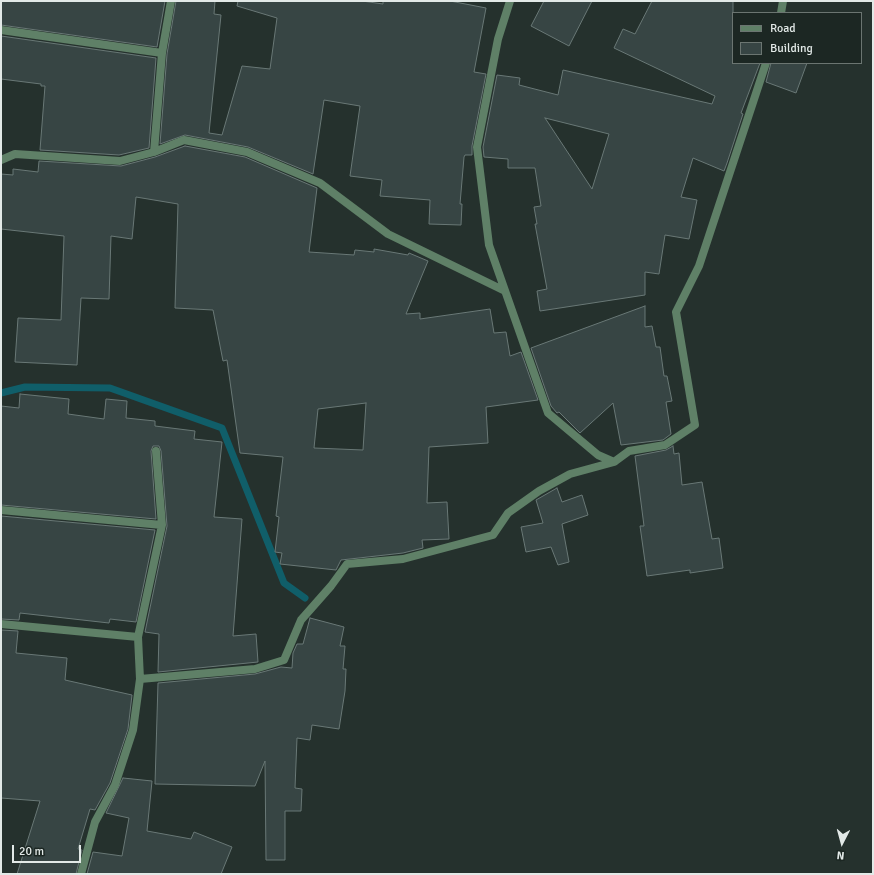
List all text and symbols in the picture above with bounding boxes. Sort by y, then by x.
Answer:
legend [732,12,862,64]
text: Road [770,21,796,36]
text: Building [770,41,813,56]
north arrow [822,823,862,863]
scale bar [14,837,83,863]
text: 20 m [19,844,44,859]
text: N [836,849,845,862]

